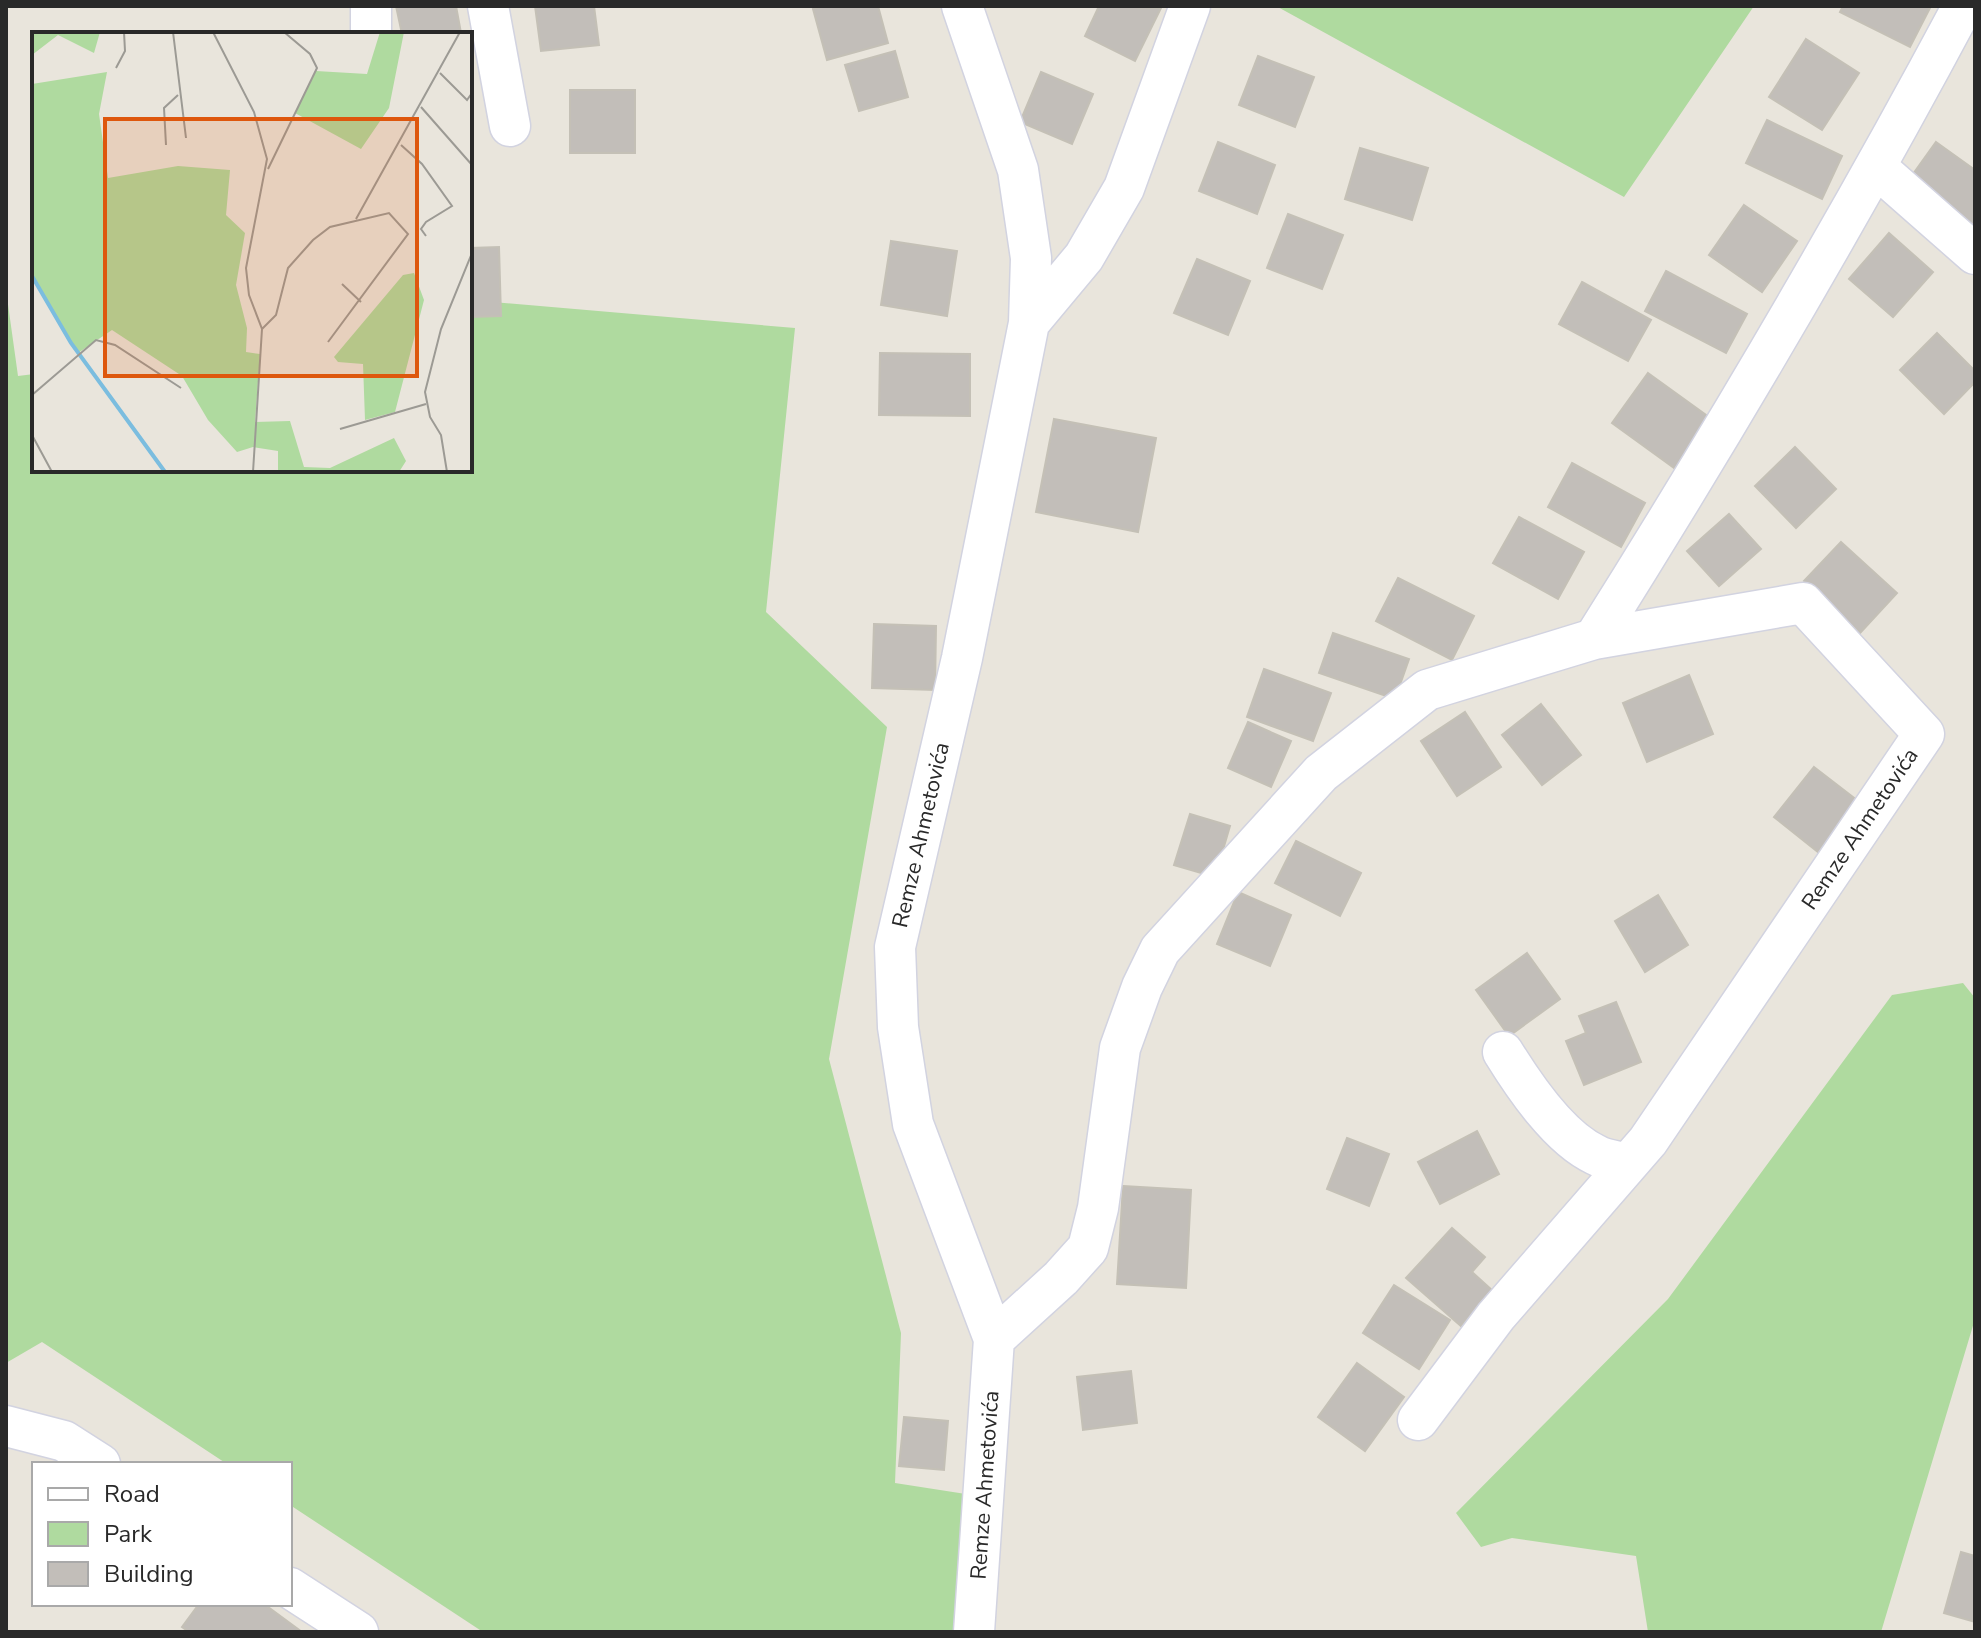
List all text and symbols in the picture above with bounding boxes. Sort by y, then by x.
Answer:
inset map [32,32,472,472]
street label: Remze Ahmetovića [885,739,957,931]
street label: Remze Ahmetovića [1795,742,1925,916]
street label: Remze Ahmetovića [963,1390,1007,1580]
legend [32,1462,292,1606]
text: Road [104,1478,160,1510]
text: Park [104,1518,153,1550]
text: Building [104,1558,194,1590]

